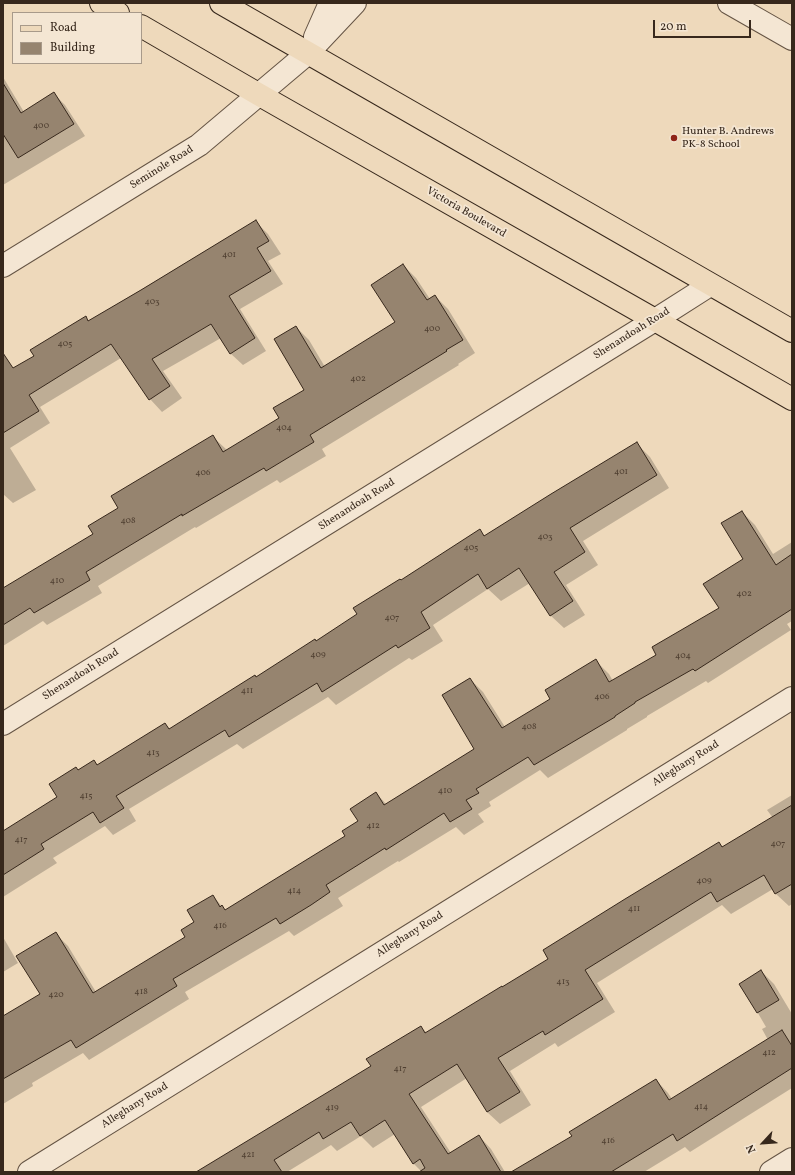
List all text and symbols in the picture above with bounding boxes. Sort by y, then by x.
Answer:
legend [12,12,142,64]
scale bar [655,12,753,38]
text: 20 m [660,19,687,35]
text: Road [50,20,77,36]
text: Building [50,40,95,56]
house number: 400 [33,121,49,131]
place label: Hunter B. Andrews PK-8 School [682,125,774,151]
marker: Hunter B. Andrews PK-8 School [669,133,679,143]
street label: Seminole Road [128,143,196,193]
street label: Victoria Boulevard [424,185,508,241]
house number: 401 [222,250,236,260]
house number: 403 [145,297,159,307]
street label: Shenandoah Road [591,305,673,363]
house number: 400 [424,324,440,334]
house number: 405 [58,339,72,349]
house number: 402 [350,374,366,384]
house number: 404 [276,423,292,433]
house number: 401 [614,467,628,477]
house number: 406 [195,468,211,478]
street label: Shenandoah Road [316,476,398,534]
house number: 408 [120,516,136,526]
house number: 403 [538,532,552,542]
house number: 405 [464,543,478,553]
house number: 410 [50,576,64,586]
house number: 402 [736,589,752,599]
house number: 407 [385,613,399,623]
street label: Shenandoah Road [40,646,122,704]
house number: 409 [310,650,326,660]
house number: 404 [675,651,691,661]
house number: 411 [241,686,253,696]
house number: 406 [594,692,610,702]
house number: 408 [521,722,537,732]
street label: Alleghany Road [650,738,722,790]
house number: 413 [146,748,160,758]
house number: 410 [438,786,452,796]
house number: 415 [79,791,93,801]
house number: 412 [366,821,380,831]
house number: 417 [14,835,28,845]
house number: 407 [771,839,785,849]
house number: 409 [696,876,712,886]
house number: 414 [287,886,301,896]
house number: 411 [628,904,640,914]
street label: Alleghany Road [374,909,446,961]
house number: 416 [213,921,227,931]
house number: 413 [556,977,570,987]
house number: 418 [134,987,148,997]
house number: 420 [48,990,64,1000]
house number: 412 [762,1048,776,1058]
house number: 417 [393,1064,407,1074]
street label: Alleghany Road [99,1080,171,1132]
house number: 414 [694,1102,708,1112]
house number: 419 [325,1103,339,1113]
north arrow [743,1123,783,1163]
house number: 416 [601,1136,615,1146]
text: N [743,1142,760,1155]
house number: 421 [241,1150,255,1160]

